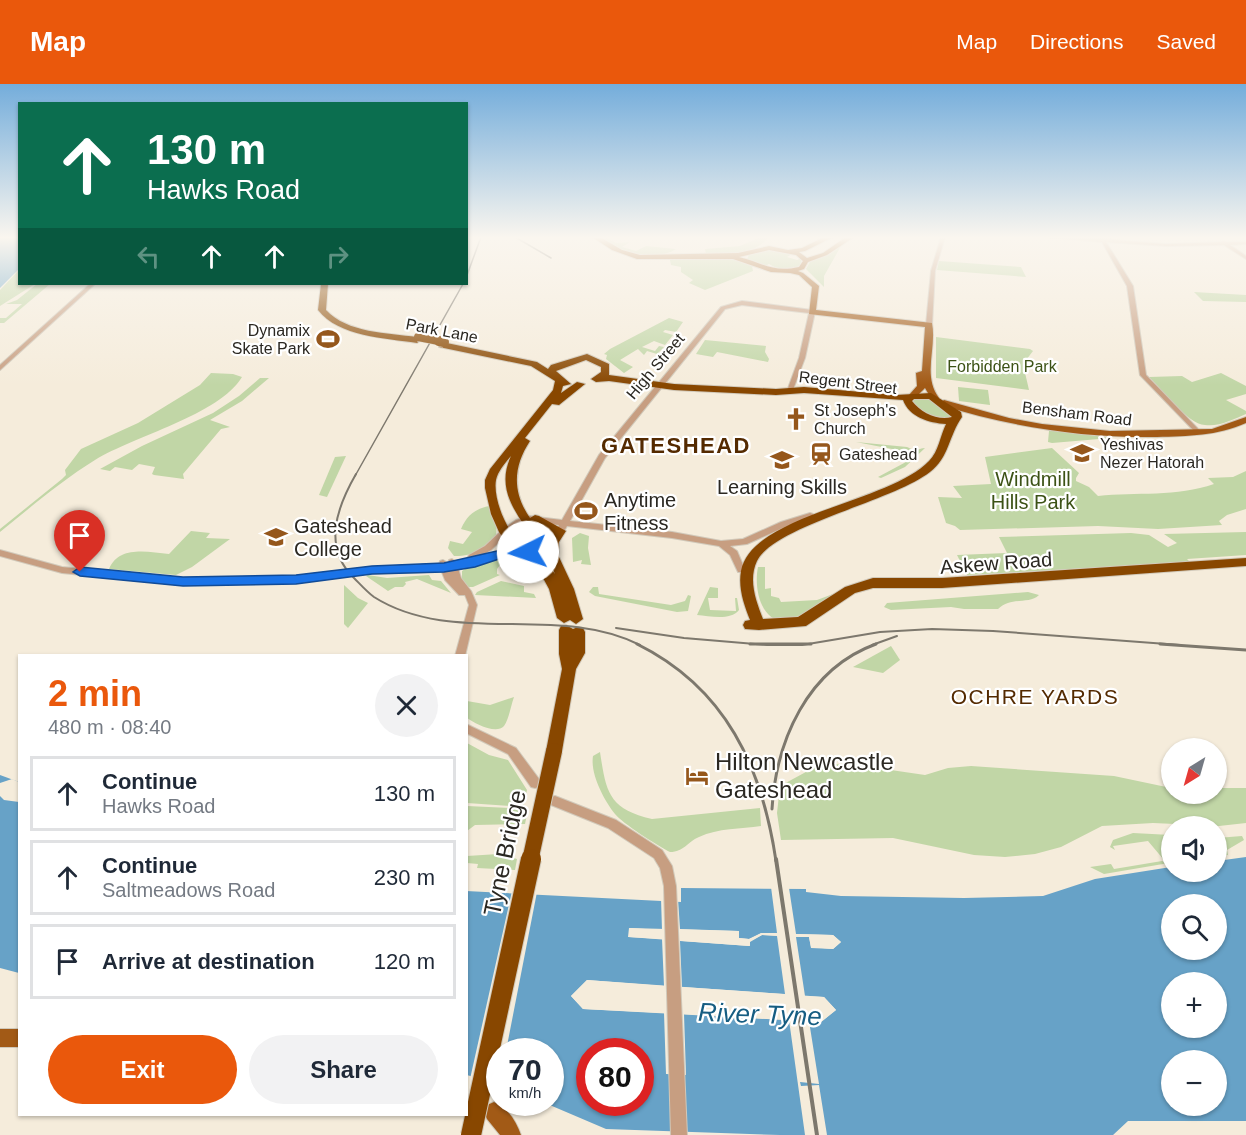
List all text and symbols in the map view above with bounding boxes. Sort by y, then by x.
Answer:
text: Map [30,26,86,57]
text: Map [956,30,997,53]
text: Directions [1030,30,1123,53]
text: Saved [1156,30,1216,53]
icon: ahead [48,126,126,204]
text: 130 m [147,126,266,173]
text: Hawks Road [147,175,300,205]
icon: left [132,240,165,273]
icon: ahead [195,240,228,273]
icon: ahead [258,240,291,273]
icon: right [321,240,354,273]
street label: Park Lane [404,315,479,346]
place label: Dynamix Skate Park [232,322,311,357]
sports icon: Dynamix Skate Park [315,326,341,352]
street label: High Street [623,330,688,402]
park label: Forbidden Park [947,358,1058,375]
street label: Regent Street [798,368,899,397]
street label: Bensham Road [1021,398,1133,429]
place label: St Joseph's Church [814,402,896,437]
church icon: St Joseph's Church [783,406,809,432]
district label: GATESHEAD [601,433,751,458]
place label: Yeshivas Nezer Hatorah [1100,436,1204,471]
school or university icon: Yeshivas Nezer Hatorah [1069,440,1095,466]
station icon: Gateshead [808,441,834,467]
place label: Gateshead [839,446,917,463]
school or university icon: Learning Skills [769,447,795,473]
park label: Windmill Hills Park [991,468,1076,513]
place label: Learning Skills [717,476,847,498]
place label: Anytime Fitness [604,489,676,534]
sports icon: Anytime Fitness [573,498,599,524]
pin [54,510,105,572]
place label: Gateshead College [294,515,392,560]
icon: arrive [63,519,96,552]
position arrow [496,520,560,584]
school or university icon: Gateshead College [263,524,289,550]
street label: Askew Road [939,548,1053,578]
text: 2 min [48,673,142,714]
button: close [375,674,438,737]
district label: OCHRE YARDS [951,685,1119,708]
text: 480 m · 08:40 [48,716,171,738]
north arrow [1161,738,1227,804]
map controls [1161,738,1227,1116]
place label: Hilton Newcastle Gateshead [715,748,894,803]
hotel icon: Hilton Newcastle Gateshead [684,763,710,789]
text: Continue [102,769,197,794]
icon: ahead [51,777,84,810]
text: 130 m [374,781,435,806]
street label: Tyne Bridge [478,787,531,918]
text: Hawks Road [102,795,215,817]
button: sound [1161,816,1227,882]
text: Continue [102,853,197,878]
icon: ahead [51,861,84,894]
text: 230 m [374,865,435,890]
text: Saltmeadows Road [102,879,275,901]
button: search [1161,894,1227,960]
icon: arrive [51,945,84,978]
text: Arrive at destination [102,949,315,974]
text: 120 m [374,949,435,974]
button: + [1161,972,1227,1038]
water label: River Tyne [698,997,822,1031]
button: Exit [48,1035,237,1104]
button: Share [249,1035,438,1104]
speed limit sign: 80 [576,1038,654,1116]
button: − [1161,1050,1227,1116]
text: 70 [508,1053,542,1086]
text: km/h [509,1084,541,1101]

